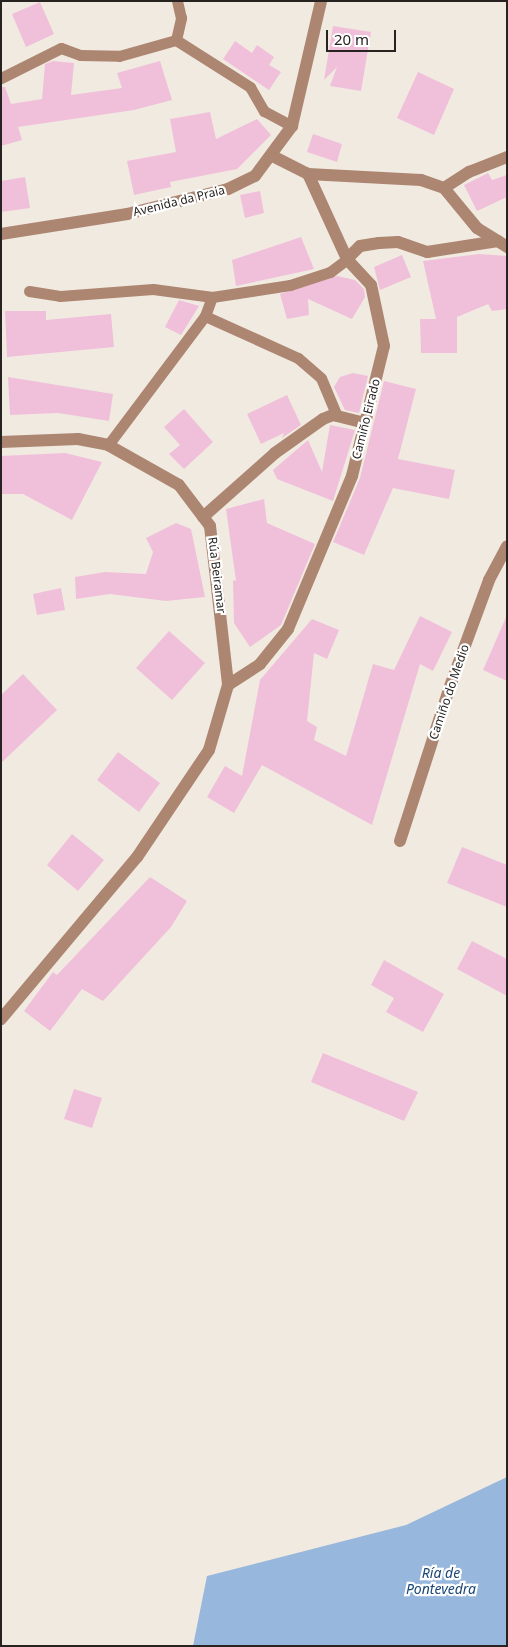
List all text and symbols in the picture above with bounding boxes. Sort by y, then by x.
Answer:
scale bar [328,20,398,52]
text: 20 m [334,29,369,49]
street label: Avenida da Praia [132,183,226,219]
street label: Camiño Eirado [349,377,383,461]
street label: Rúa Beiramar [205,536,229,614]
street label: Camiño do Medio [426,643,472,741]
water label: Ría de Pontevedra [406,1565,476,1598]

